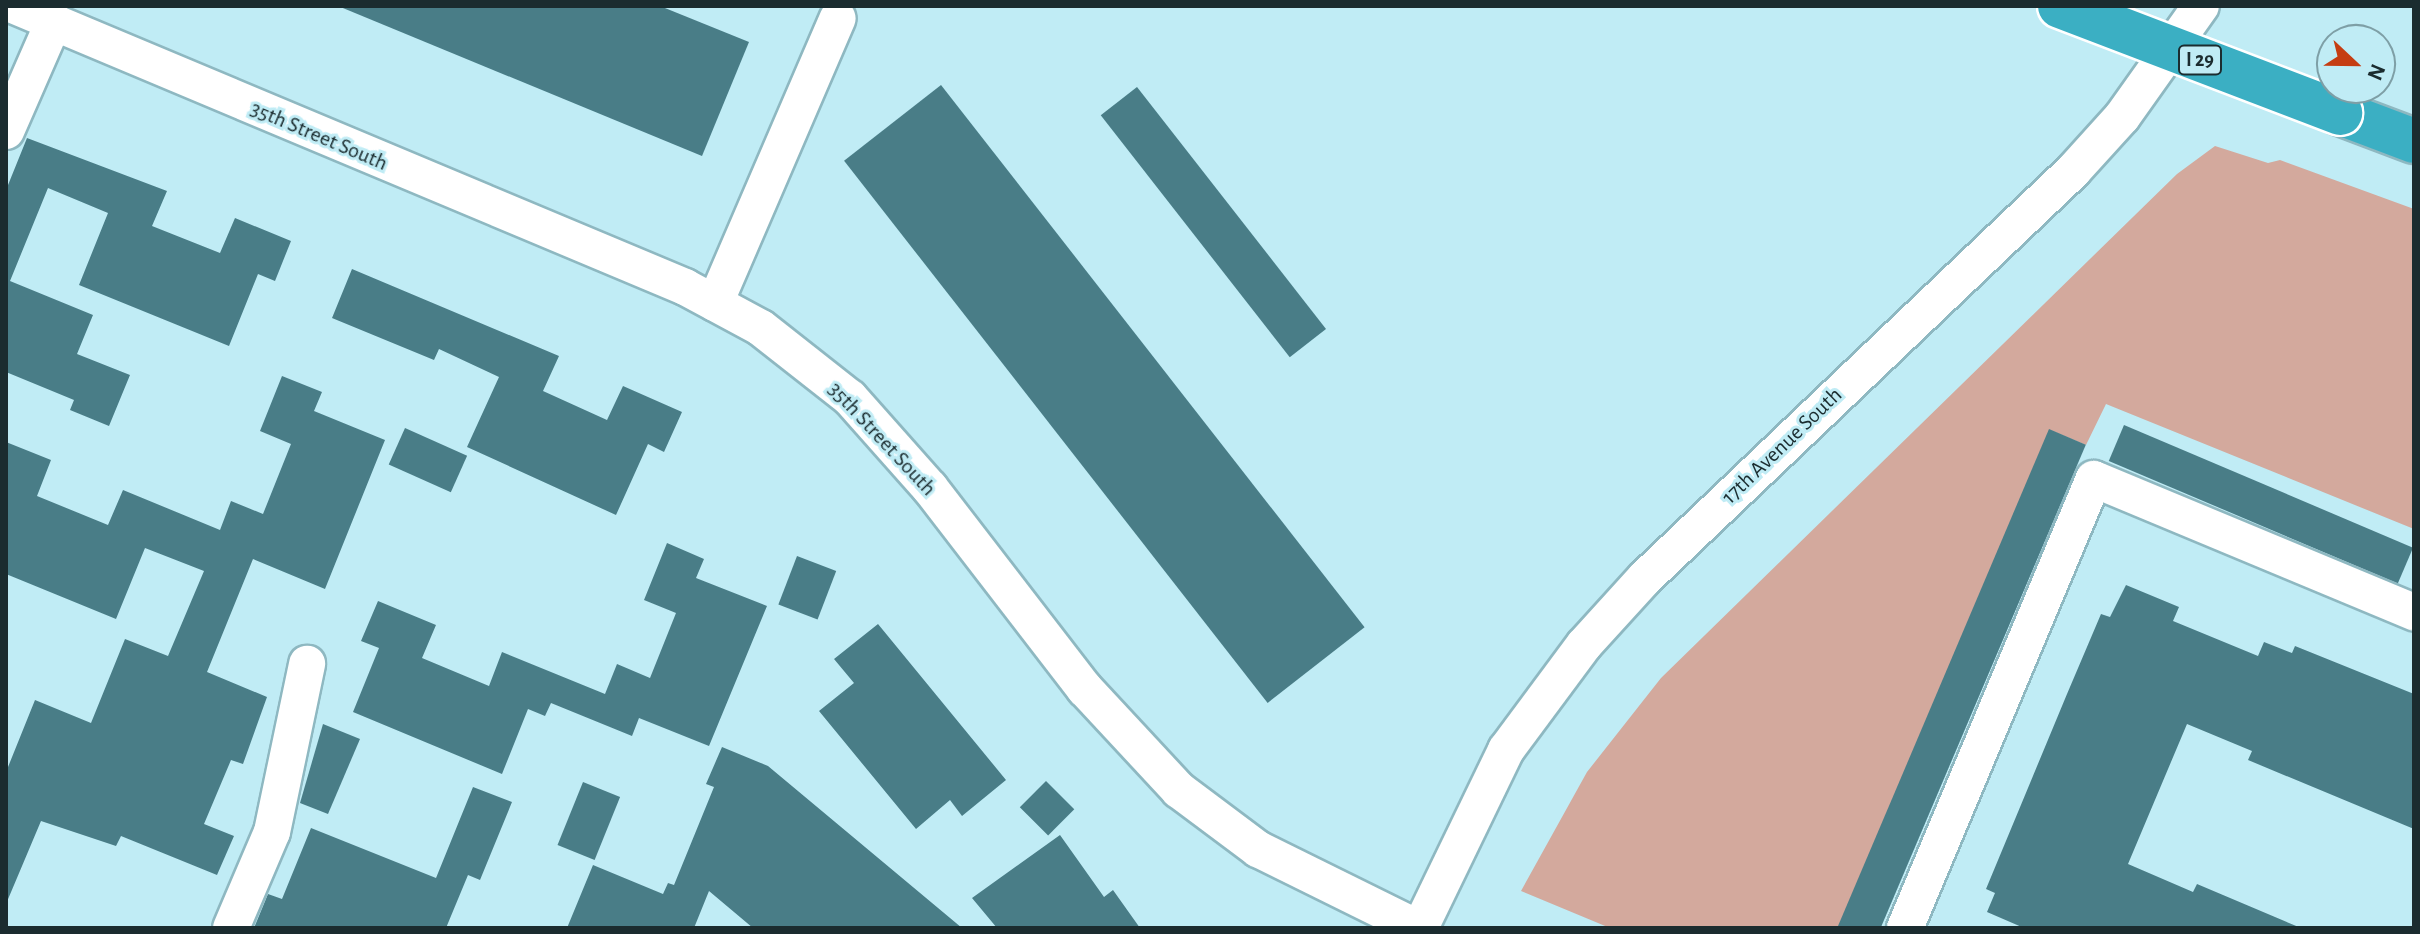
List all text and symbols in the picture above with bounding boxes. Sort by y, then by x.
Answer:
north arrow [2316,24,2396,104]
road number: I 29 [2178,44,2222,76]
text: N [2363,61,2389,83]
street label: 35th Street South [247,95,391,177]
street label: 35th Street South [822,377,942,501]
street label: 17th Avenue South [1716,382,1848,510]

